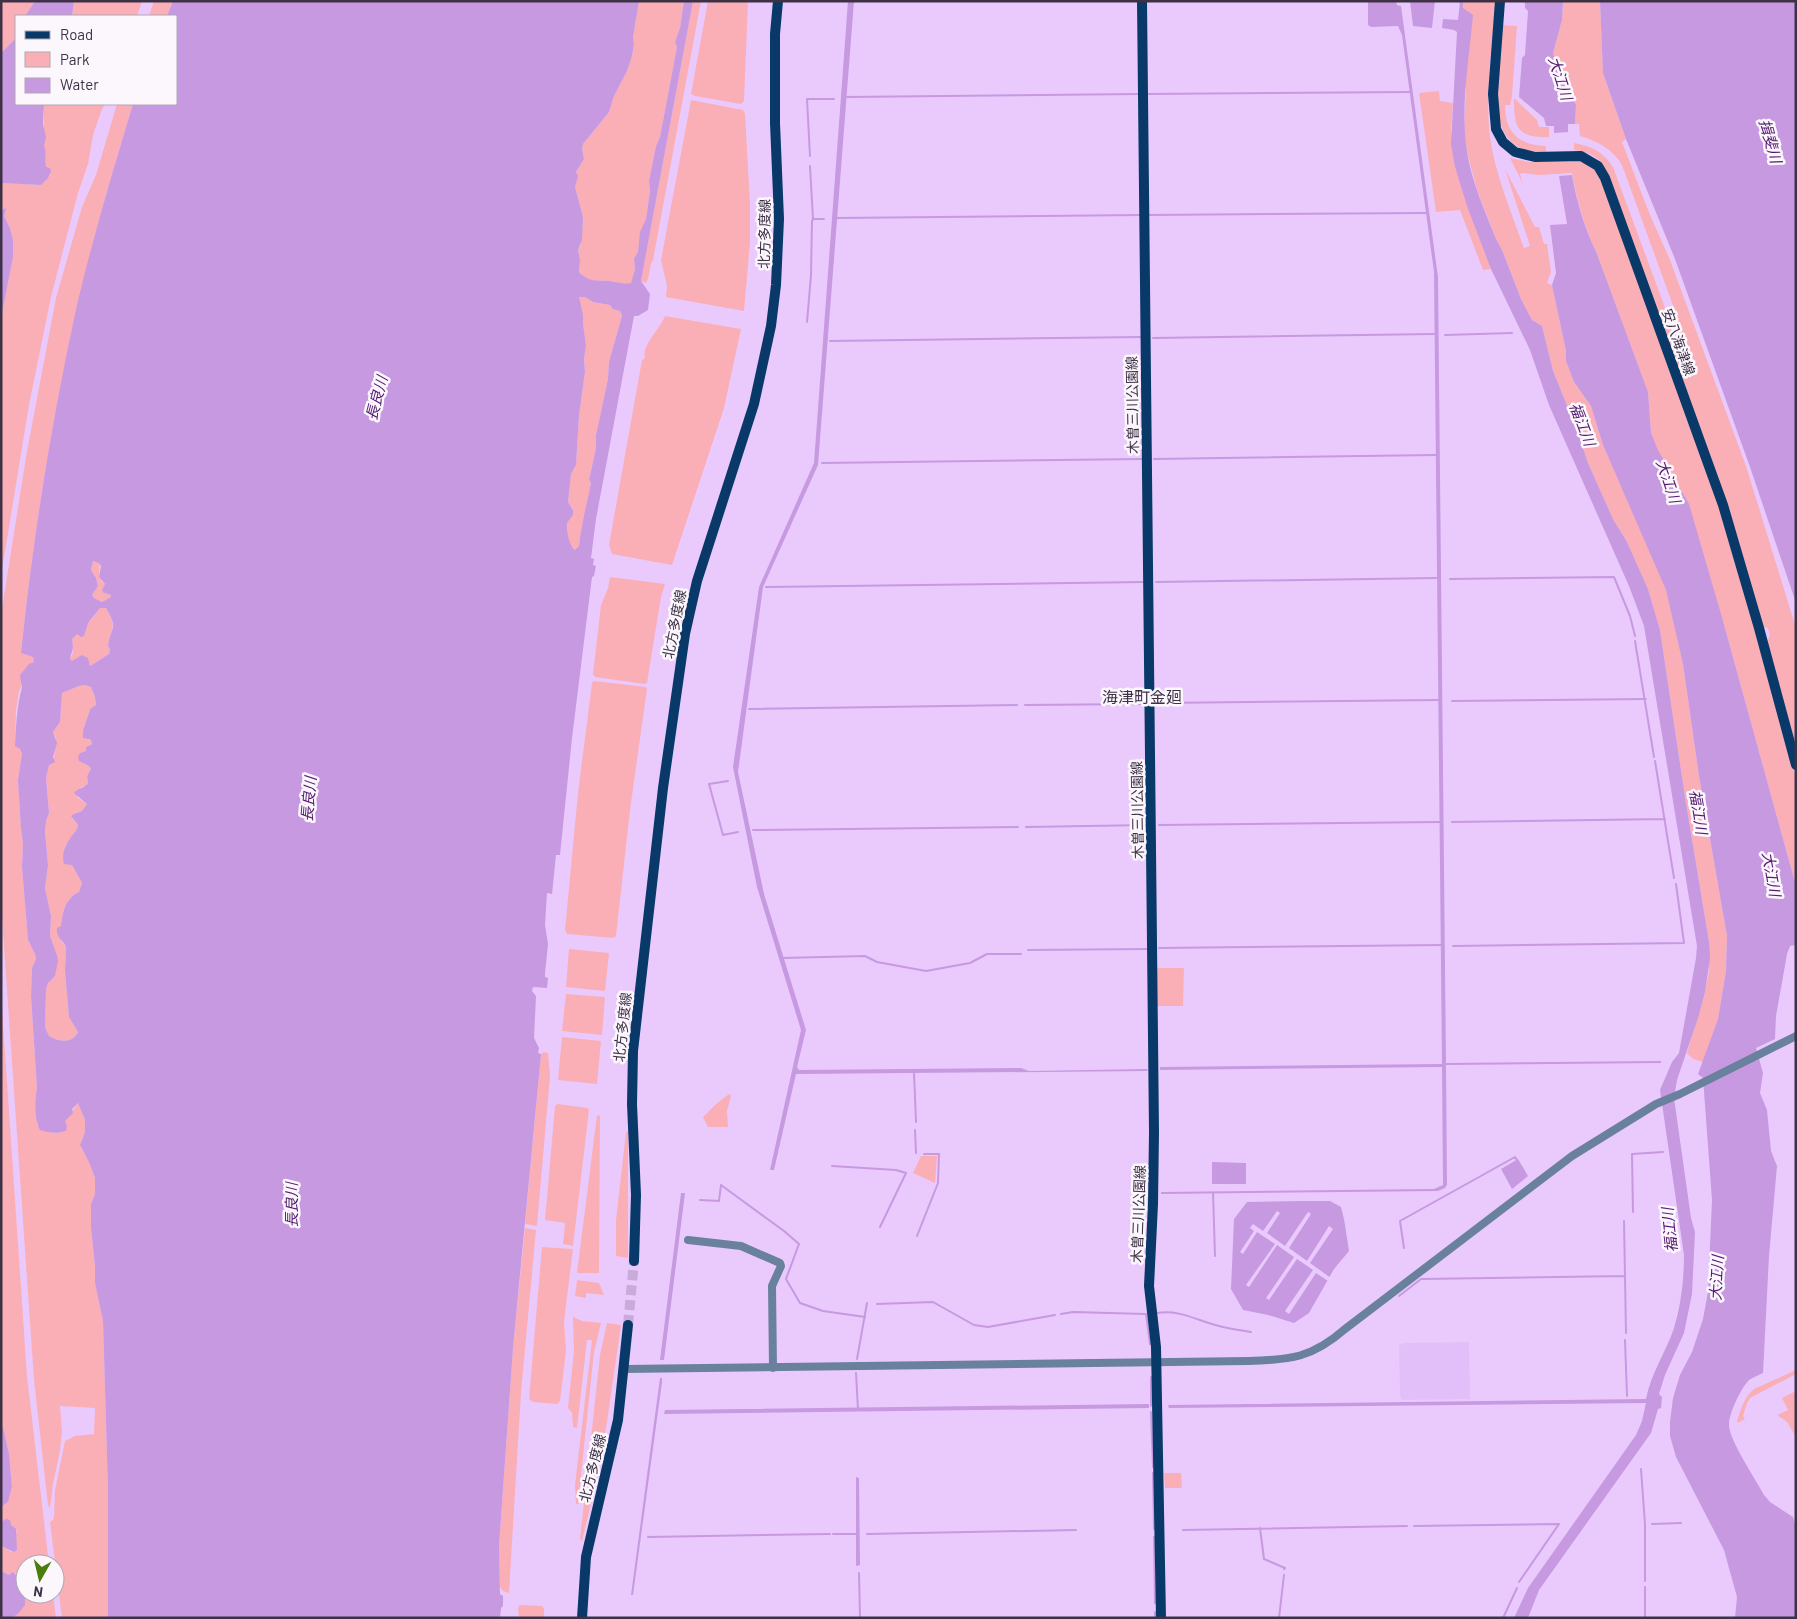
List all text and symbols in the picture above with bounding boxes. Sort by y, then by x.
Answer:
legend [15,15,178,105]
text: Road [60,25,93,43]
text: Park [60,50,90,68]
water label: 大江川 [1545,54,1577,104]
text: Water [60,75,99,93]
water label: 揖斐川 [1756,117,1786,167]
street label: 北方多度線 [755,199,773,269]
street label: 安八海津線 [1659,306,1699,378]
street label: 木曽三川公園線 [1123,356,1141,454]
water label: 長良川 [361,372,391,422]
water label: 福江川 [1567,400,1600,450]
water label: 大江川 [1653,457,1685,507]
street label: 北方多度線 [659,588,689,660]
district label: 海津町金廻 [1102,687,1182,706]
street label: 木曽三川公園線 [1128,761,1146,859]
water label: 長良川 [297,774,319,822]
water label: 福江川 [1687,788,1712,838]
water label: 大江川 [1759,850,1785,900]
street label: 北方多度線 [610,991,634,1063]
street label: 木曽三川公園線 [1128,1165,1148,1263]
water label: 長良川 [282,1181,300,1228]
water label: 福江川 [1657,1205,1680,1253]
water label: 大江川 [1706,1253,1726,1301]
street label: 北方多度線 [575,1432,609,1504]
north arrow [15,1554,65,1604]
text: N [32,1583,44,1601]

